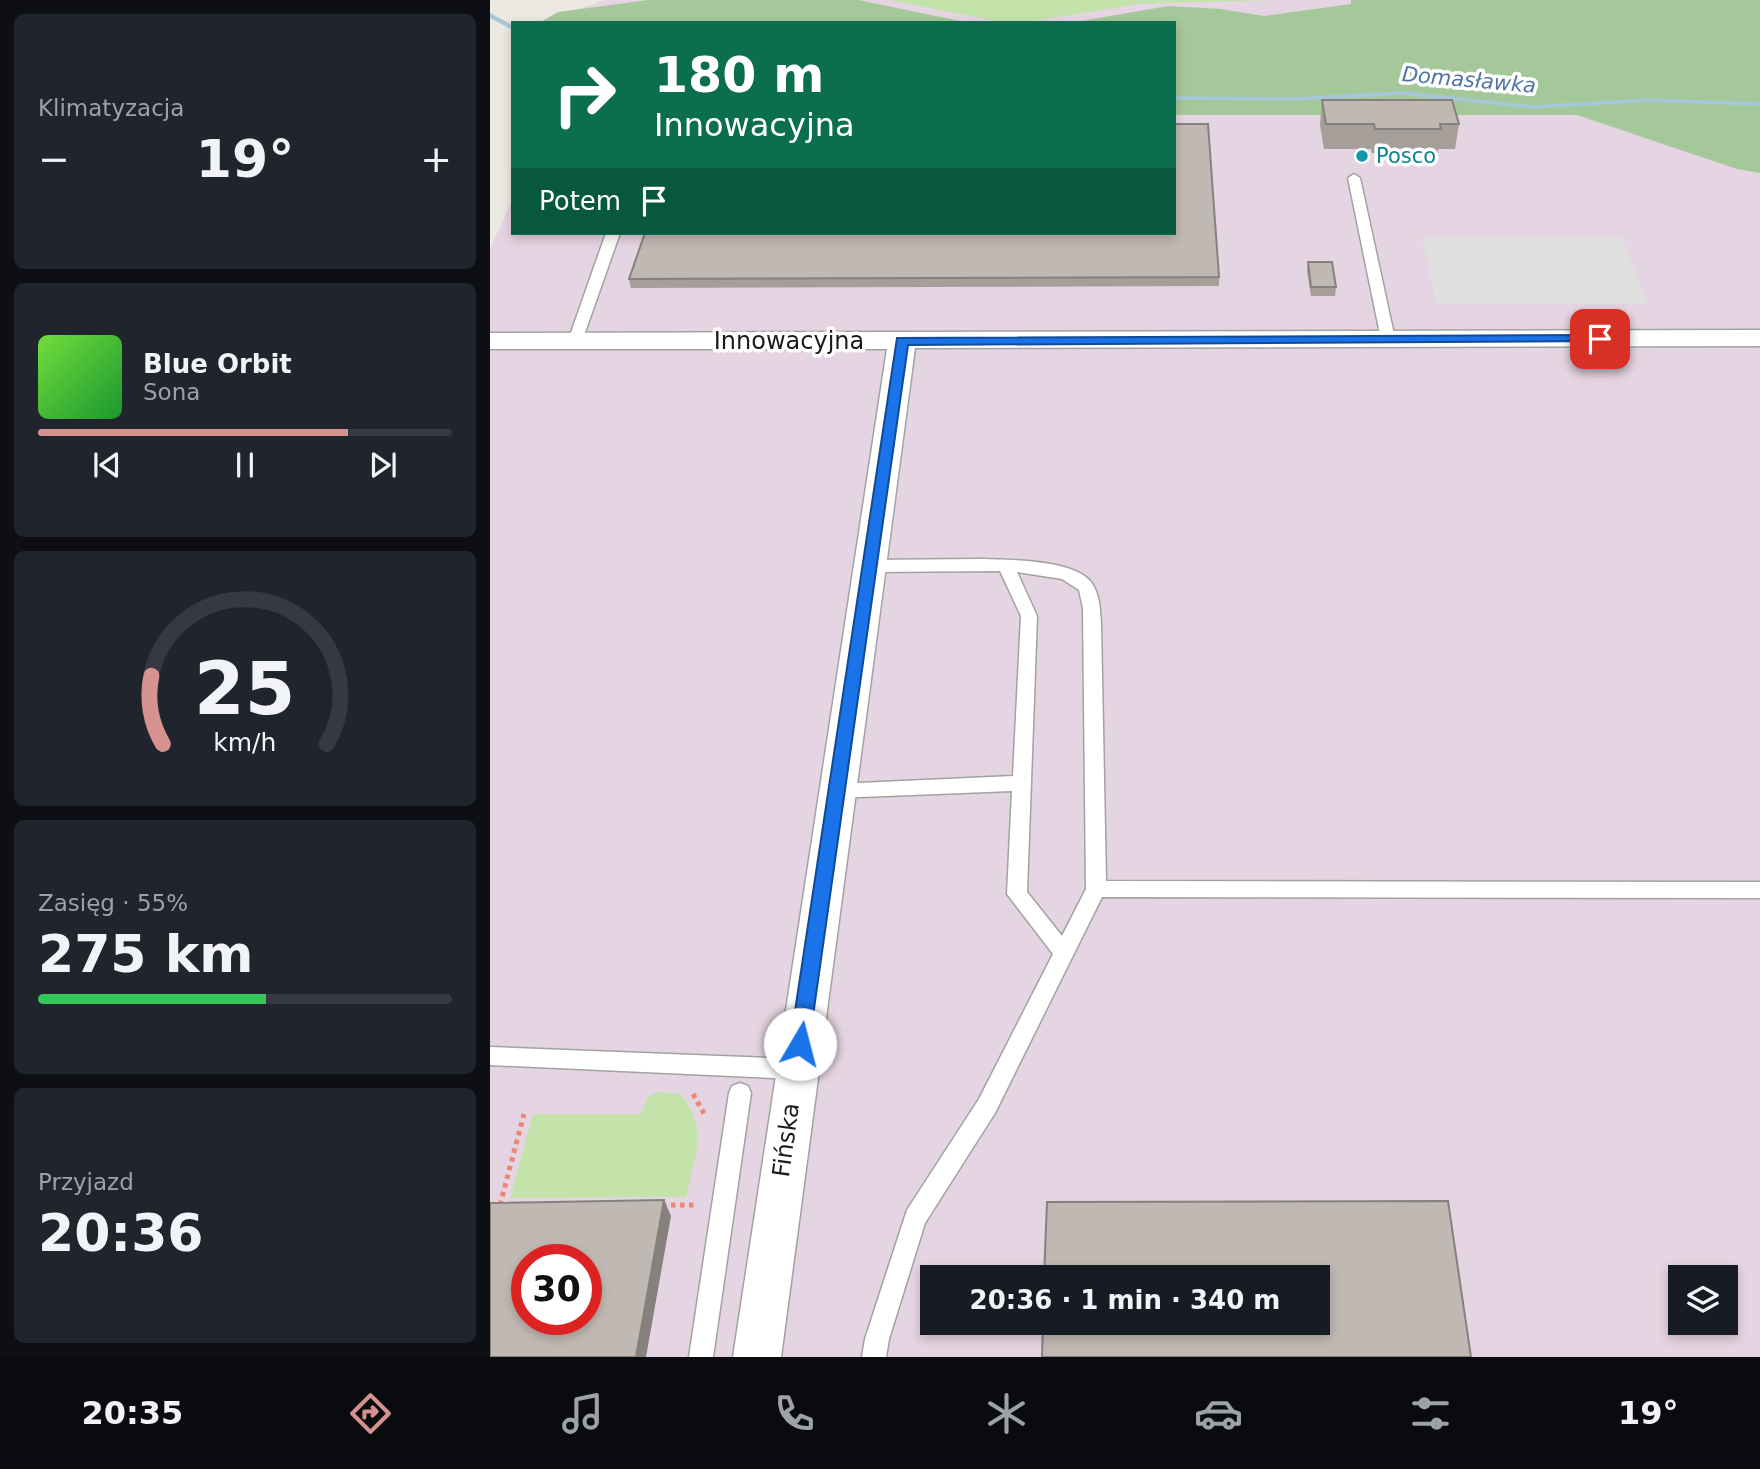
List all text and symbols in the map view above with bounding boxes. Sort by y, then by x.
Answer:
text: 180 m [654,47,824,104]
icon: right [539,49,630,140]
water label: Domasławka [1401,62,1537,98]
text: Klimatyzacja [38,95,184,121]
text: Innowacyjna [654,106,855,144]
text: 19° [196,129,294,189]
text: − [38,137,70,181]
text: + [420,137,452,181]
place label: Posco [1376,144,1436,168]
marker: Posco [1354,148,1370,164]
icon: arrive [635,182,673,220]
text: Potem [539,186,621,216]
pin [1570,309,1630,369]
icon: arrive [1581,320,1619,358]
street label: Innowacyjna [714,327,864,355]
text: Blue Orbit [143,349,292,379]
text: Sona [143,379,200,405]
icon: previous [88,446,126,484]
icon: pause [226,446,264,484]
icon: next [364,446,402,484]
text: 25 [194,647,296,732]
text: km/h [213,728,277,757]
text: Zasięg · 55% [38,890,188,916]
text: 275 km [38,924,253,984]
position arrow [763,1007,837,1081]
street label: Fińska [767,1101,805,1179]
text: Przyjazd [38,1169,134,1195]
text: 20:36 [38,1203,204,1263]
speed limit sign: 30 [511,1244,602,1335]
map controls [1668,1265,1738,1335]
button: layers [1668,1265,1738,1335]
text: 20:36 · 1 min · 340 m [970,1285,1280,1315]
icon: directions [346,1389,395,1438]
icon: music [558,1389,607,1438]
icon: phone [770,1389,819,1438]
icon: climate [982,1389,1031,1438]
icon: car [1194,1389,1243,1438]
icon: filters [1406,1389,1455,1438]
text: 20:35 [81,1394,183,1432]
text: 19° [1618,1394,1678,1432]

